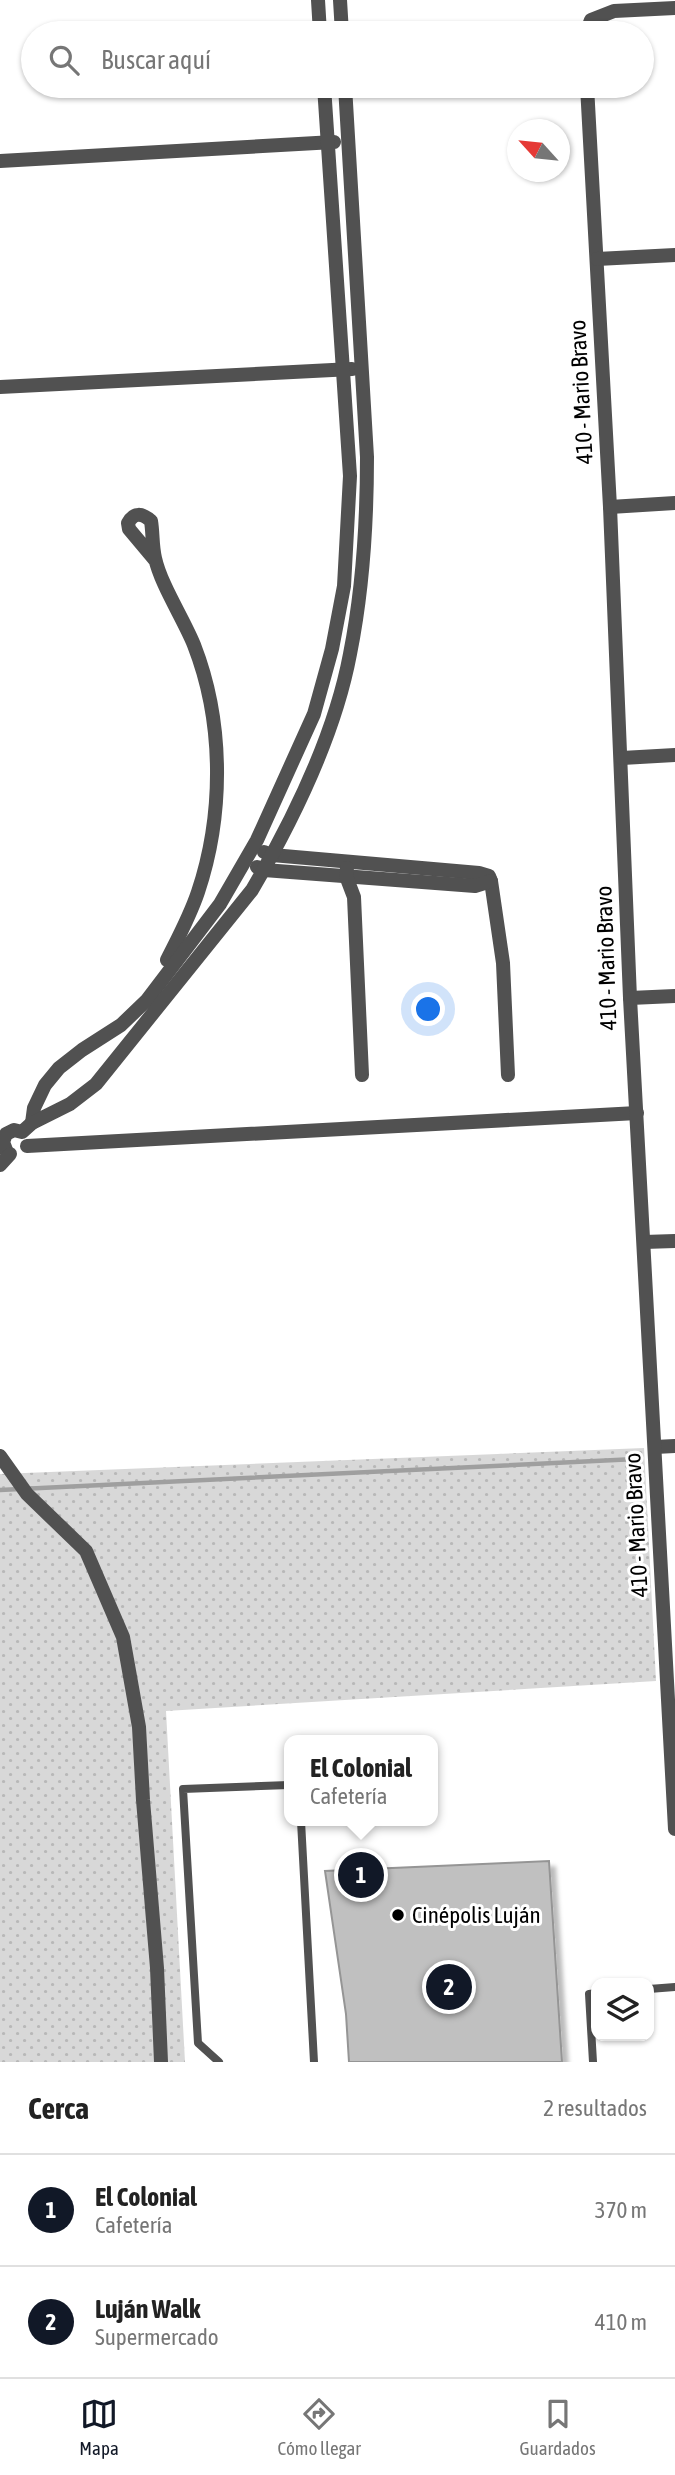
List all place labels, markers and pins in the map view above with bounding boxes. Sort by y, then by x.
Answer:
pin: 1 [338,1849,384,1901]
place label: Cinépolis Luján [412,1902,541,1928]
marker: Cinépolis Luján [390,1907,406,1923]
pin: 2 [426,1961,472,2013]

